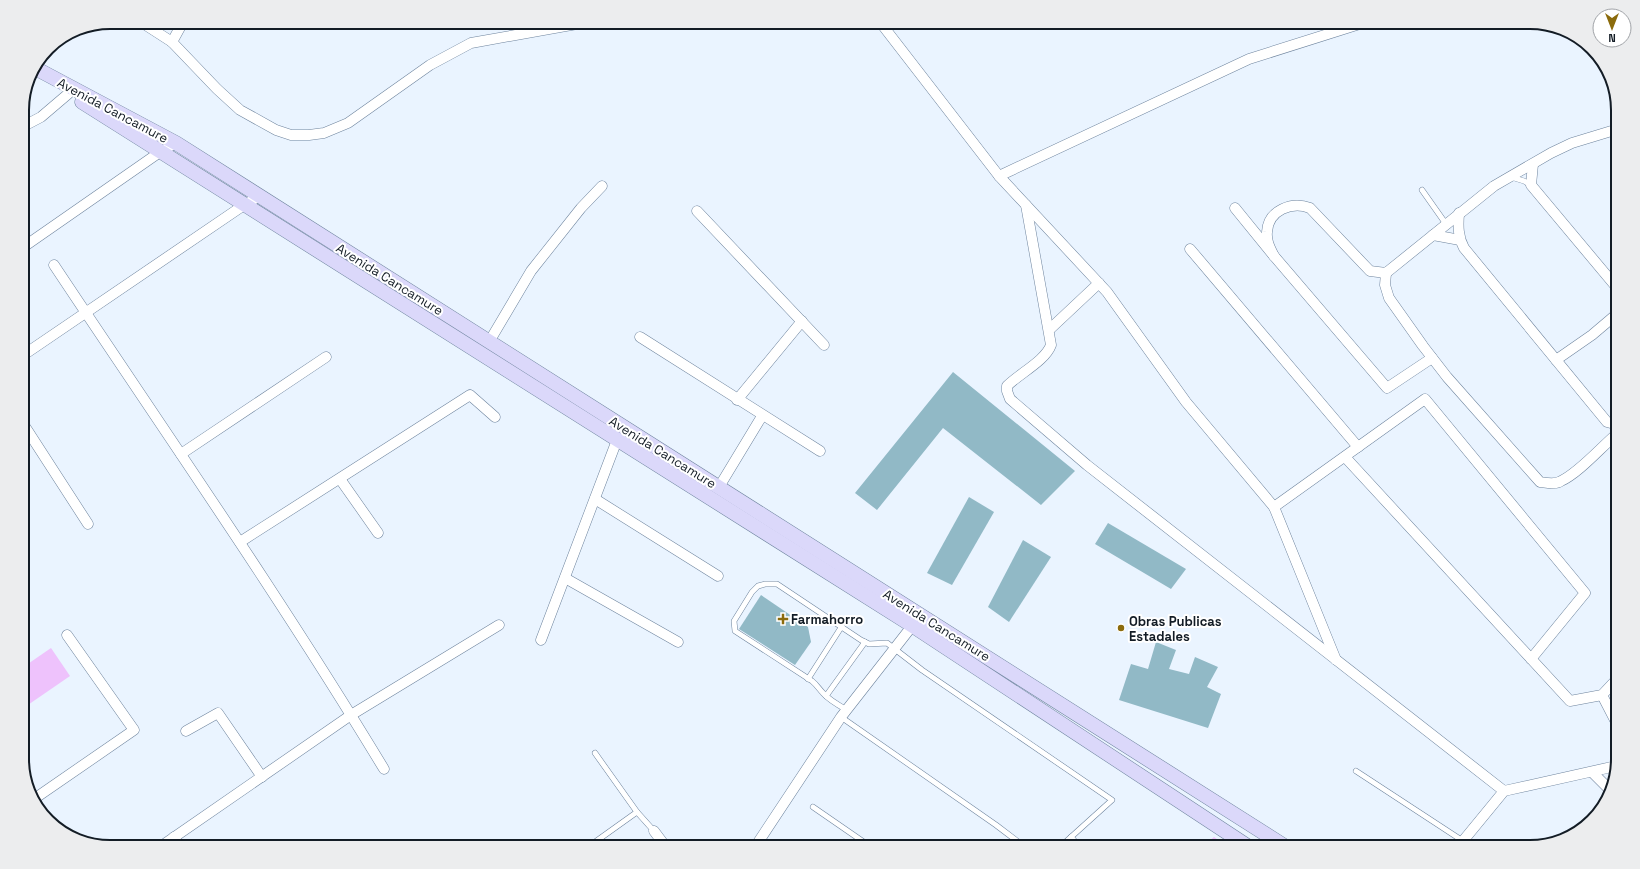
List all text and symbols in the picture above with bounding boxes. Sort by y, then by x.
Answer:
north arrow [1592,8,1632,48]
text: N [1608,31,1616,45]
street label: Avenida Cancamure [54,74,171,147]
street label: Avenida Cancamure [333,240,446,319]
street label: Avenida Cancamure [606,413,719,492]
street label: Avenida Cancamure [880,586,993,665]
place label: Farmahorro [791,611,863,628]
place label: Obras Publicas Estadales [1129,613,1222,645]
marker: Farmahorro [778,614,788,624]
marker: Obras Publicas Estadales [1116,623,1126,633]

